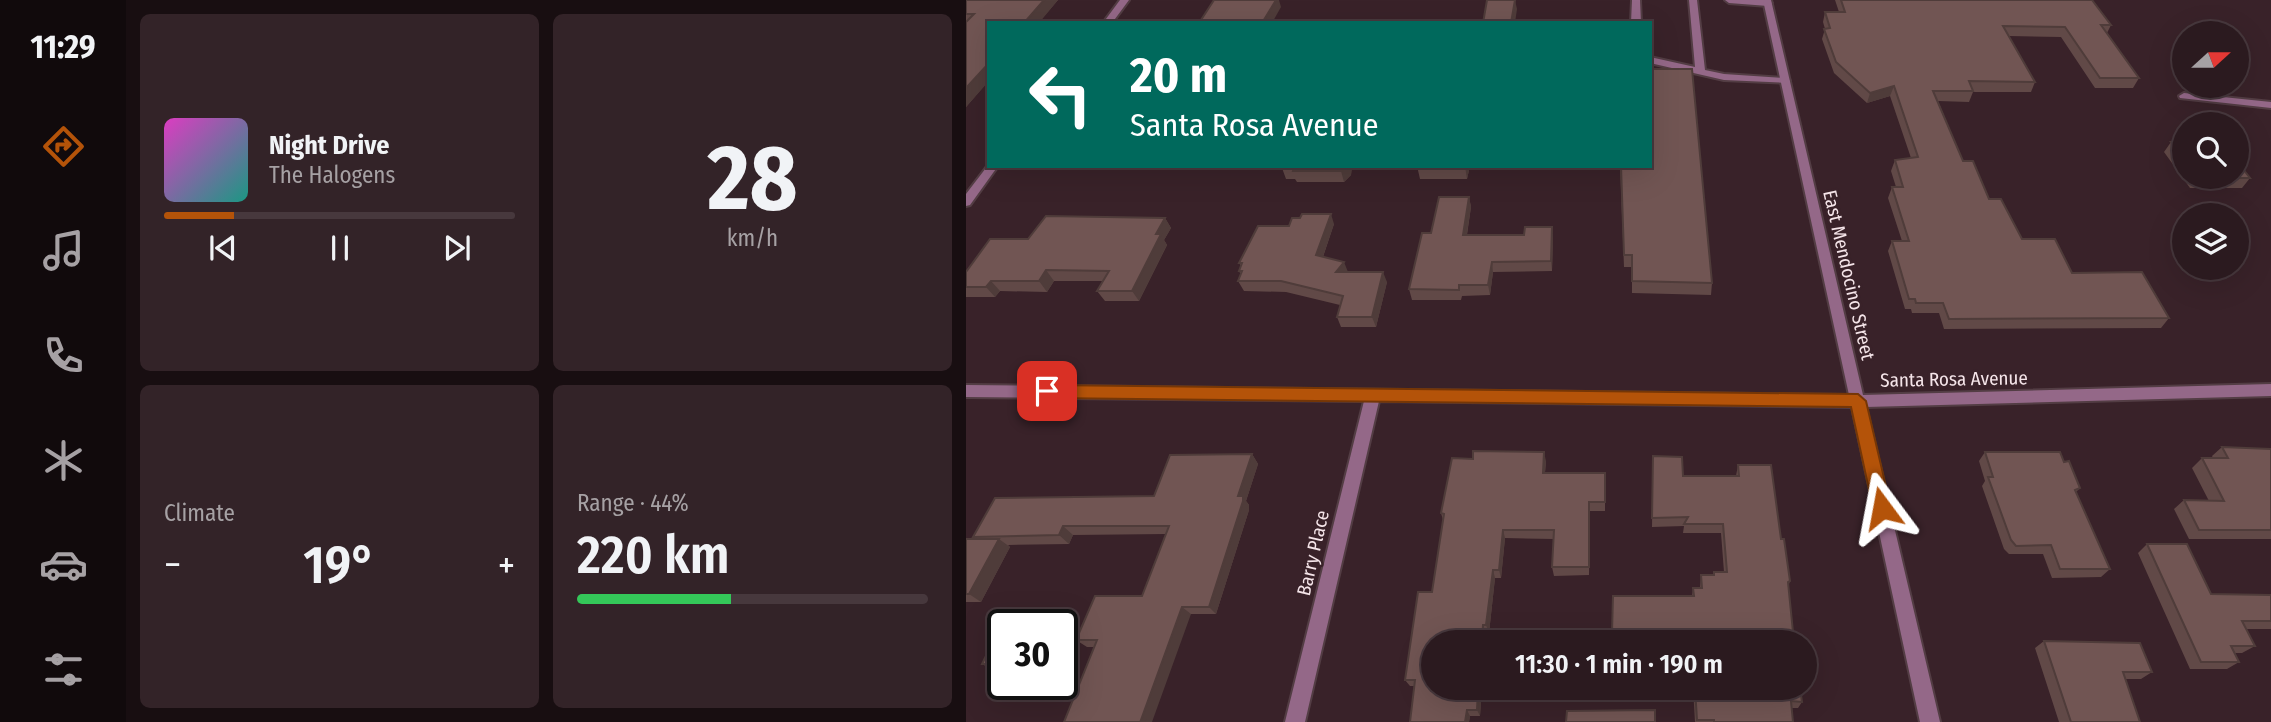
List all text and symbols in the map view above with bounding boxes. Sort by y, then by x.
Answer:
north arrow [2172,21,2249,98]
map controls [2172,21,2249,280]
text: 11:29 [30,28,96,66]
text: 20 m [1130,46,1227,105]
icon: left [1015,49,1106,140]
text: Santa Rosa Avenue [1130,106,1378,144]
button: search [2172,112,2249,189]
icon: directions [39,122,88,171]
text: 28 [707,124,798,233]
text: Night Drive [269,130,389,161]
text: The Halogens [269,161,395,189]
street label: East Mendocino Street [1818,188,1880,363]
button: layers [2172,203,2249,280]
text: km/h [727,224,778,252]
icon: music [39,226,88,275]
icon: previous [204,229,242,267]
icon: pause [321,229,359,267]
icon: next [438,229,476,267]
icon: phone [39,331,88,380]
pin [1017,361,1077,421]
street label: Santa Rosa Avenue [1880,366,2028,392]
icon: arrive [1028,372,1066,410]
icon: climate [39,436,88,485]
position arrow [1845,471,1919,545]
text: Range · 44% [577,489,689,517]
text: Climate [164,499,235,527]
street label: Barry Place [1292,508,1334,598]
text: 220 km [577,524,730,587]
text: 19° [303,534,376,597]
icon: car [39,540,88,589]
text: − [164,542,181,588]
text: + [498,542,515,588]
speed limit sign: 30 [987,609,1078,700]
icon: filters [39,645,88,694]
text: 11:30 · 1 min · 190 m [1515,649,1723,680]

